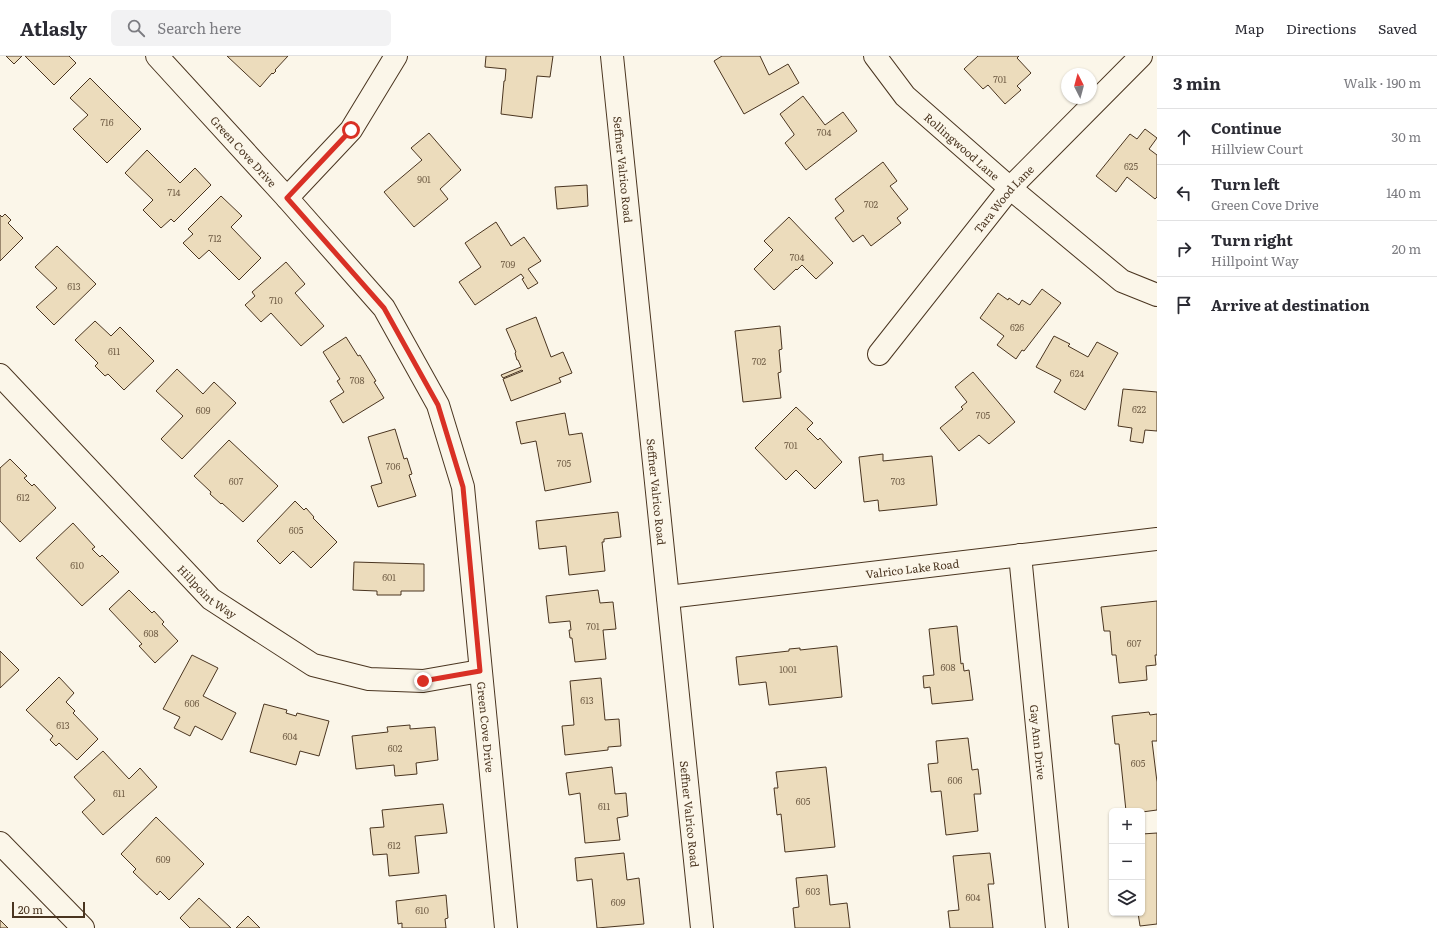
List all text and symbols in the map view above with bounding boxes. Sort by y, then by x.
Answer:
search box [111,10,391,46]
text: Atlasly [20,14,87,42]
text: Search here [157,16,241,39]
icon: search [125,17,147,39]
text: Map [1234,18,1264,38]
text: Directions [1286,18,1356,38]
text: Saved [1378,18,1417,38]
north arrow [1061,68,1097,104]
text: 3 min [1173,70,1221,95]
house number: 701 [993,72,1007,86]
text: Walk · 190 m [1343,73,1421,92]
street label: Rollingwood Lane [921,109,1004,184]
street label: Green Cove Drive [207,112,281,190]
house number: 716 [100,115,114,129]
street label: Seffner Valrico Road [610,115,637,224]
text: Continue [1211,116,1281,139]
route start [342,121,360,139]
house number: 704 [817,125,831,139]
icon: ahead [1173,126,1195,148]
text: 30 m [1391,127,1421,146]
text: Hillview Court [1211,139,1303,158]
house number: 625 [1124,159,1138,173]
street label: Tara Wood Lane [970,161,1037,236]
house number: 901 [417,172,431,186]
text: Turn left [1211,172,1280,195]
icon: left [1173,182,1195,204]
text: 140 m [1386,183,1421,202]
house number: 714 [168,185,180,199]
text: Green Cove Drive [1211,195,1319,214]
house number: 702 [864,197,879,211]
text: Turn right [1211,228,1293,251]
house number: 712 [209,231,222,245]
icon: right [1173,238,1195,260]
text: 20 m [1392,239,1421,258]
house number: 704 [790,250,804,264]
text: Hillpoint Way [1211,251,1299,270]
house number: 709 [501,257,516,271]
house number: 613 [67,279,81,293]
house number: 710 [269,293,283,307]
text: Arrive at destination [1211,293,1370,316]
icon: arrive [1173,294,1195,316]
house number: 626 [1010,320,1024,334]
house number: 611 [108,344,120,358]
house number: 702 [752,354,767,368]
house number: 624 [1070,366,1084,380]
house number: 708 [350,373,364,387]
house number: 622 [1132,402,1146,416]
house number: 609 [196,403,211,417]
house number: 705 [976,408,991,422]
street label: Seffner Valrico Road [644,438,670,546]
house number: 701 [784,438,798,452]
house number: 705 [557,456,572,470]
house number: 706 [386,459,400,473]
house number: 607 [229,474,244,488]
house number: 703 [891,474,905,488]
house number: 612 [16,490,30,504]
house number: 605 [289,523,304,537]
street label: Valrico Lake Road [865,555,960,582]
house number: 610 [70,558,84,572]
street label: Hillpoint Way [174,561,241,622]
house number: 601 [382,570,396,584]
house number: 701 [586,619,600,633]
house number: 608 [144,626,159,640]
house number: 607 [1127,636,1142,650]
house number: 608 [941,660,956,674]
house number: 1001 [779,662,797,676]
route end [414,672,432,690]
street label: Green Cove Drive [474,681,499,773]
house number: 613 [580,693,594,707]
house number: 606 [185,696,200,710]
street label: Gay Ann Drive [1027,704,1050,781]
house number: 613 [56,718,70,732]
house number: 604 [283,729,298,743]
house number: 602 [388,741,403,755]
house number: 605 [1131,756,1146,770]
street label: Seffner Valrico Road [677,760,704,868]
house number: 606 [948,773,963,787]
house number: 611 [113,786,125,800]
house number: 605 [796,794,811,808]
house number: 611 [598,799,610,813]
map controls [1109,808,1145,916]
button: + [1109,808,1145,844]
house number: 612 [387,838,401,852]
button: − [1109,844,1145,880]
house number: 609 [156,852,171,866]
button: layers [1109,880,1145,916]
house number: 603 [806,884,821,898]
house number: 604 [966,890,981,904]
house number: 609 [611,895,626,909]
scale bar [12,900,85,919]
text: 20 m [18,901,43,917]
house number: 610 [415,903,429,917]

